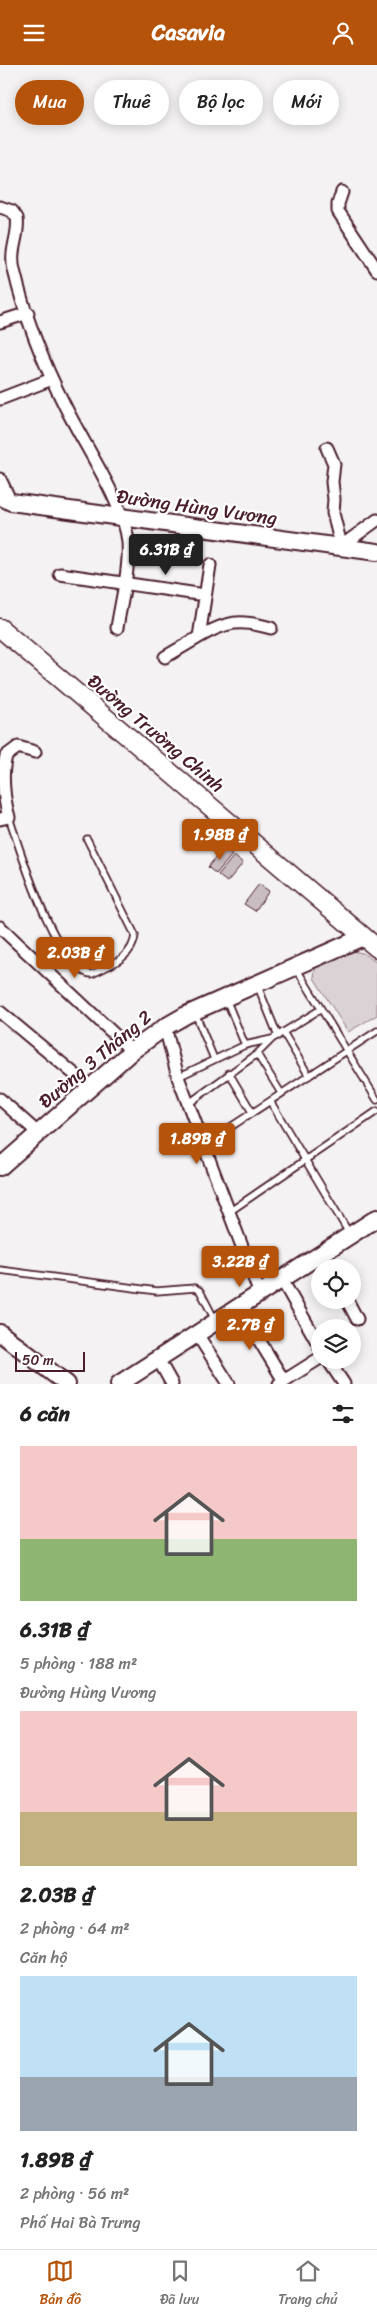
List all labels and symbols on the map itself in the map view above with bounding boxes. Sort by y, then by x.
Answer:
street label: Đường Hùng Vương [115,479,280,535]
pin: 6.31B ₫ [120,533,212,576]
street label: Đường Trường Chinh [80,665,232,801]
pin: 1.98B ₫ [174,819,266,861]
pin: 2.03B ₫ [29,937,121,979]
street label: Đường 3 Tháng 2 [31,1001,159,1117]
pin: 1.89B ₫ [151,1123,243,1165]
pin: 3.22B ₫ [194,1245,286,1288]
pin: 2.7B ₫ [209,1309,291,1351]
scale bar [15,1349,85,1372]

